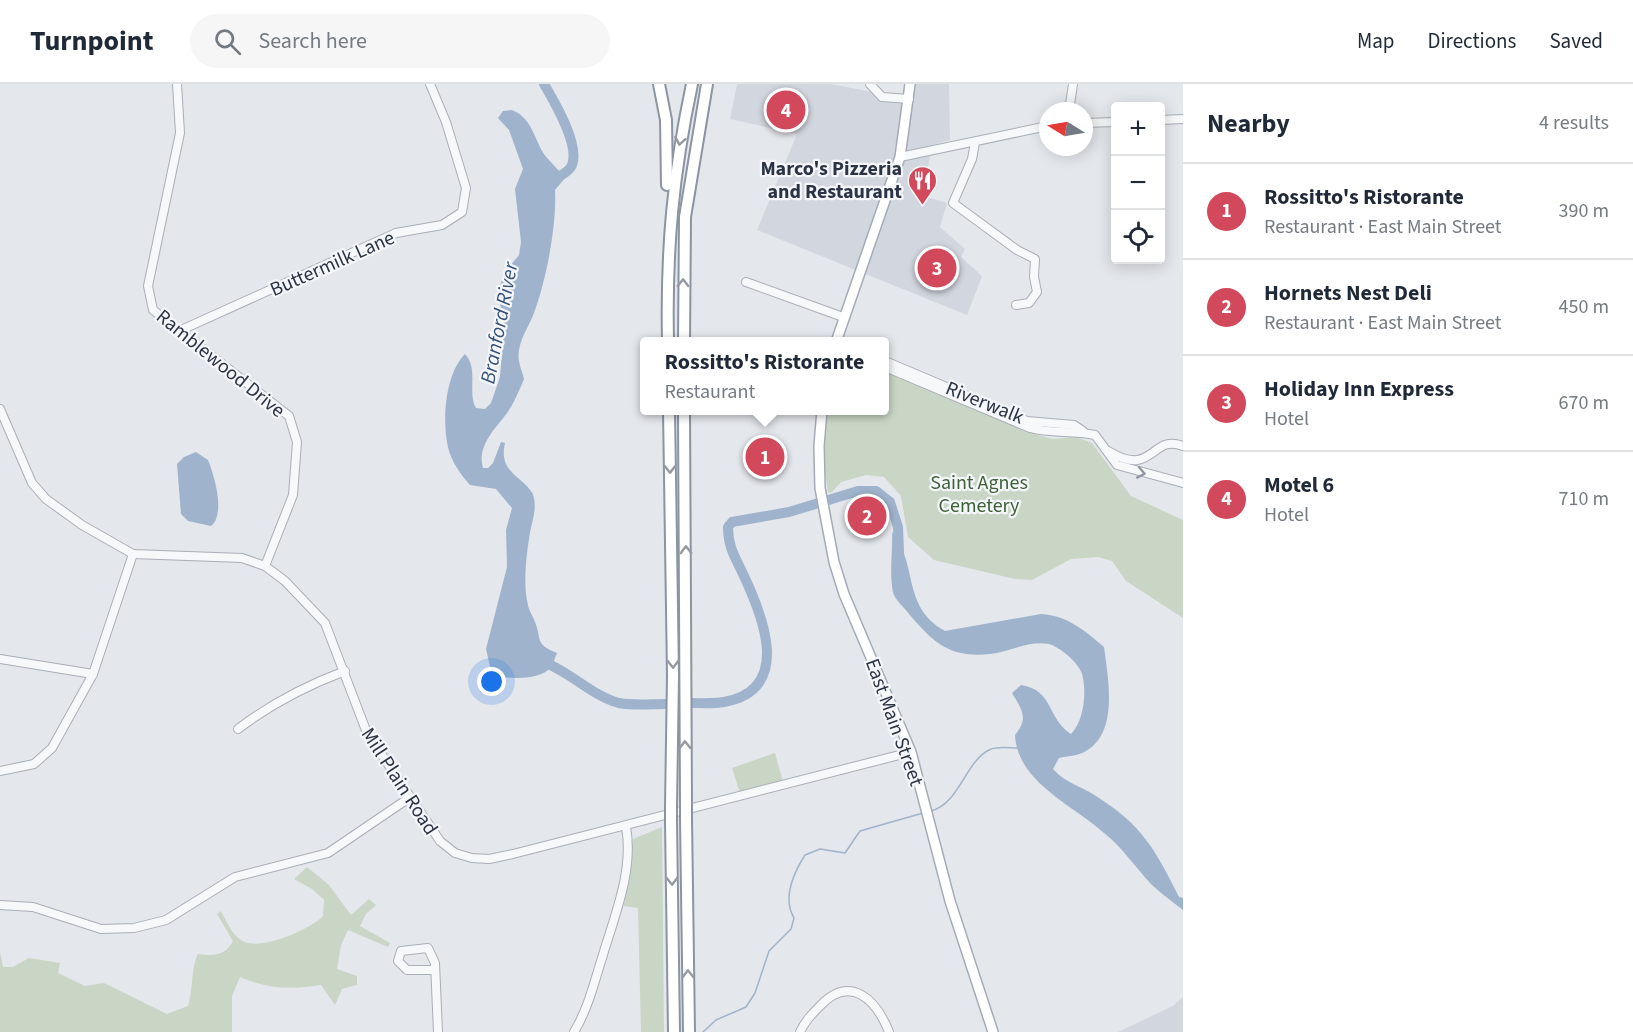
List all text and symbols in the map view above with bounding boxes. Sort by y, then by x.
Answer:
search box [190,14,610,68]
text: Turnpoint [30,21,154,61]
icon: search [211,25,244,58]
text: Search here [259,25,367,57]
text: Map [1357,26,1395,56]
text: Directions [1428,26,1516,56]
text: Saved [1549,26,1603,56]
pin: 4 [766,87,806,132]
north arrow [1039,102,1093,156]
map controls [1111,102,1165,264]
button: + [1111,102,1165,156]
text: Nearby [1207,105,1290,142]
text: 4 results [1539,109,1609,137]
one-way arrow [674,136,687,146]
place label: Marco's Pizzeria and Restaurant [760,155,902,206]
button: − [1111,156,1165,210]
restaurant icon: Marco's Pizzeria and Restaurant [907,164,939,206]
text: Rossitto's Ristorante [1264,181,1464,213]
text: 1 [1221,197,1232,225]
text: 390 m [1559,197,1609,225]
button: locate [1111,210,1165,264]
text: Restaurant · East Main Street [1264,213,1502,241]
street label: Buttermilk Lane [266,224,399,304]
pin: 3 [918,246,956,291]
water label: Branford River [473,259,526,386]
text: Hornets Nest Deli [1264,277,1432,309]
one-way arrow [677,279,689,288]
text: 2 [1221,293,1232,321]
text: 450 m [1559,293,1609,321]
street label: Ramblewood Drive [150,303,291,425]
text: Restaurant · East Main Street [1264,309,1502,337]
popup [640,337,889,415]
text: Rossitto's Ristorante [665,346,864,378]
text: Holiday Inn Express [1264,373,1454,405]
street label: Riverwalk [941,375,1028,431]
text: Restaurant [665,378,755,406]
text: 3 [1221,389,1232,417]
text: 670 m [1559,389,1609,417]
text: Hotel [1264,405,1309,433]
pin: 1 [746,434,784,479]
one-way arrow [664,464,676,473]
one-way arrow [1136,466,1146,479]
park label: Saint Agnes Cemetery [930,469,1028,520]
text: Motel 6 [1264,469,1334,501]
text: 4 [1221,485,1232,513]
text: 710 m [1559,485,1609,513]
pin: 2 [848,494,886,538]
text: Hotel [1264,501,1309,529]
one-way arrow [680,546,692,555]
street label: East Main Street [858,655,930,790]
one-way arrow [666,659,679,668]
your location [477,667,506,696]
street label: Mill Plain Road [354,722,444,841]
one-way arrow [679,741,691,750]
one-way arrow [666,876,678,885]
one-way arrow [682,969,694,978]

